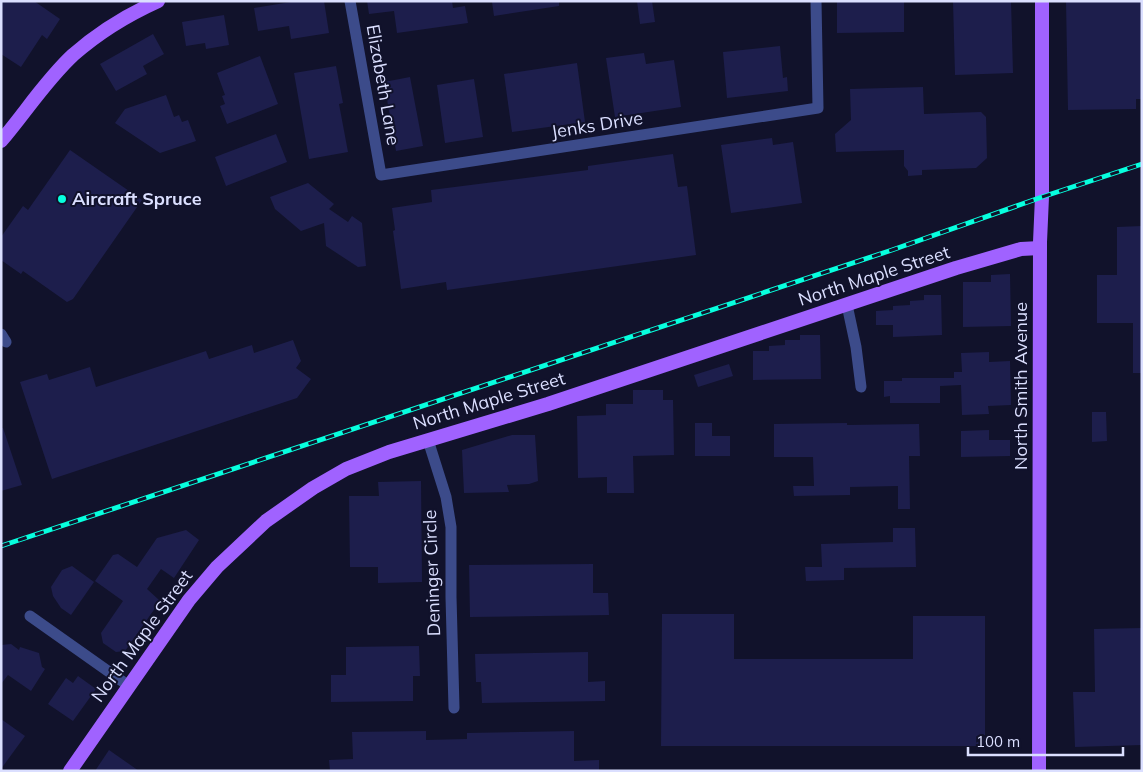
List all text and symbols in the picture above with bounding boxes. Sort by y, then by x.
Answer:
street label: Elizabeth Lane [362,23,405,147]
street label: Jenks Drive [549,106,644,143]
place label: Aircraft Spruce [72,187,202,210]
marker: Aircraft Spruce [56,193,68,205]
street label: North Maple Street [795,240,952,311]
street label: North Smith Avenue [1009,302,1032,470]
street label: North Maple Street [410,366,568,435]
street label: Deninger Circle [418,509,445,637]
street label: North Maple Street [86,565,197,706]
scale bar [968,724,1123,756]
text: 100 m [976,732,1020,751]

